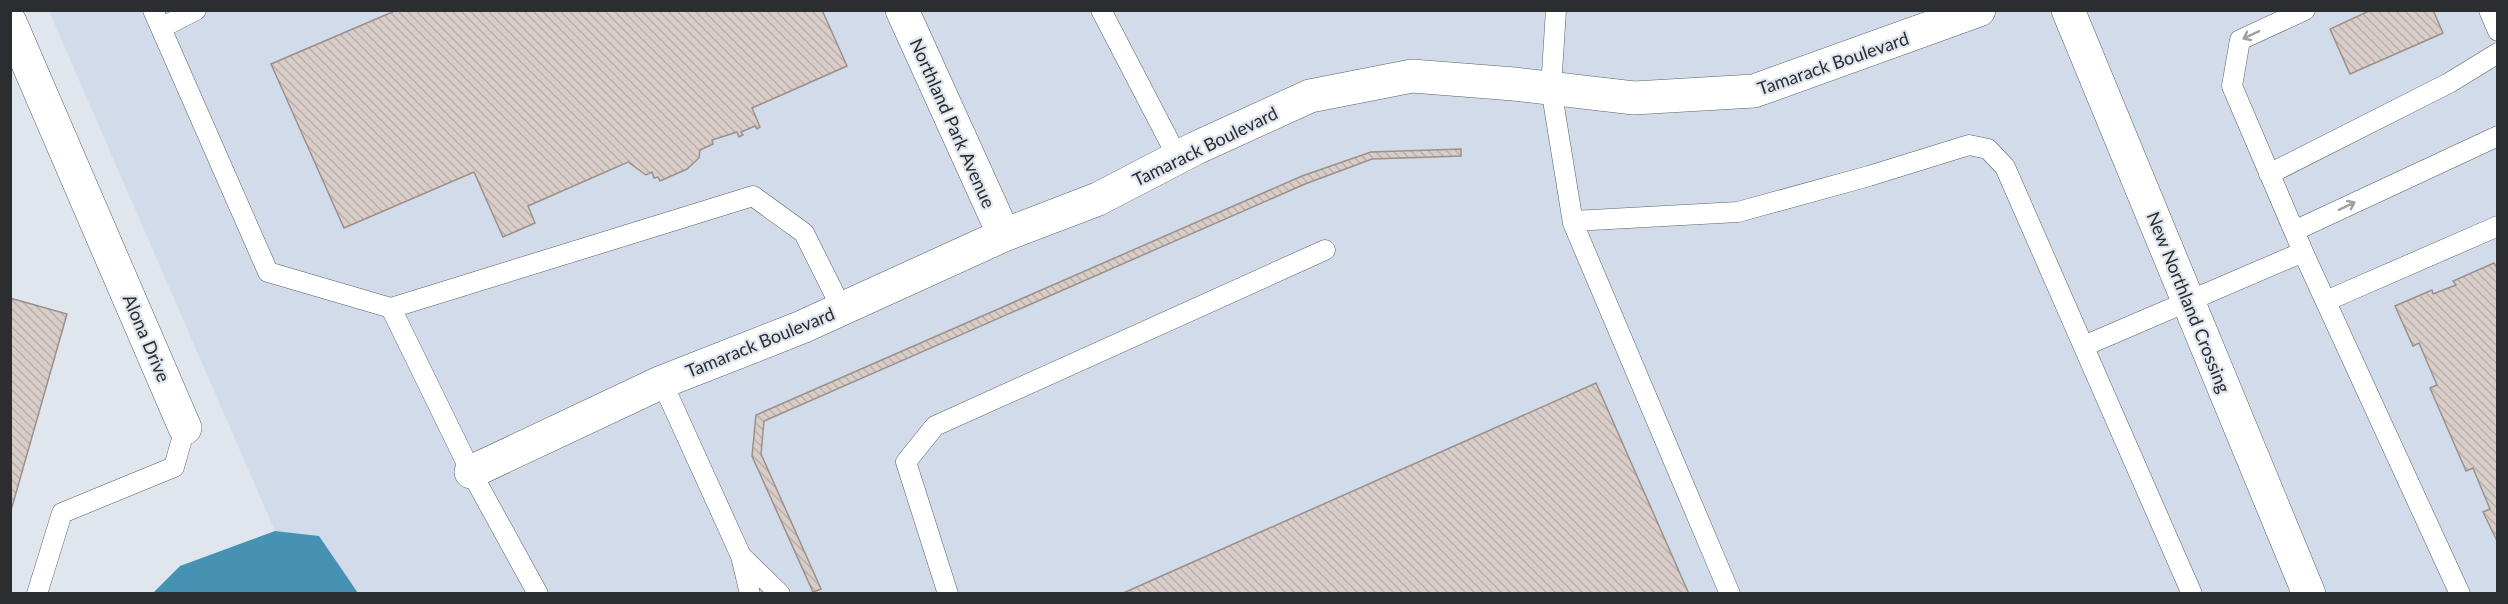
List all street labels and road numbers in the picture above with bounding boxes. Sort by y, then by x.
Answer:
street label: Tamarack Boulevard [1754,27,1912,99]
street label: Northland Park Avenue [906,35,1000,211]
street label: Tamarack Boulevard [1129,101,1281,191]
street label: New Northland Crossing [2143,208,2235,396]
street label: Alona Drive [119,291,175,385]
street label: Tamarack Boulevard [682,302,838,382]

